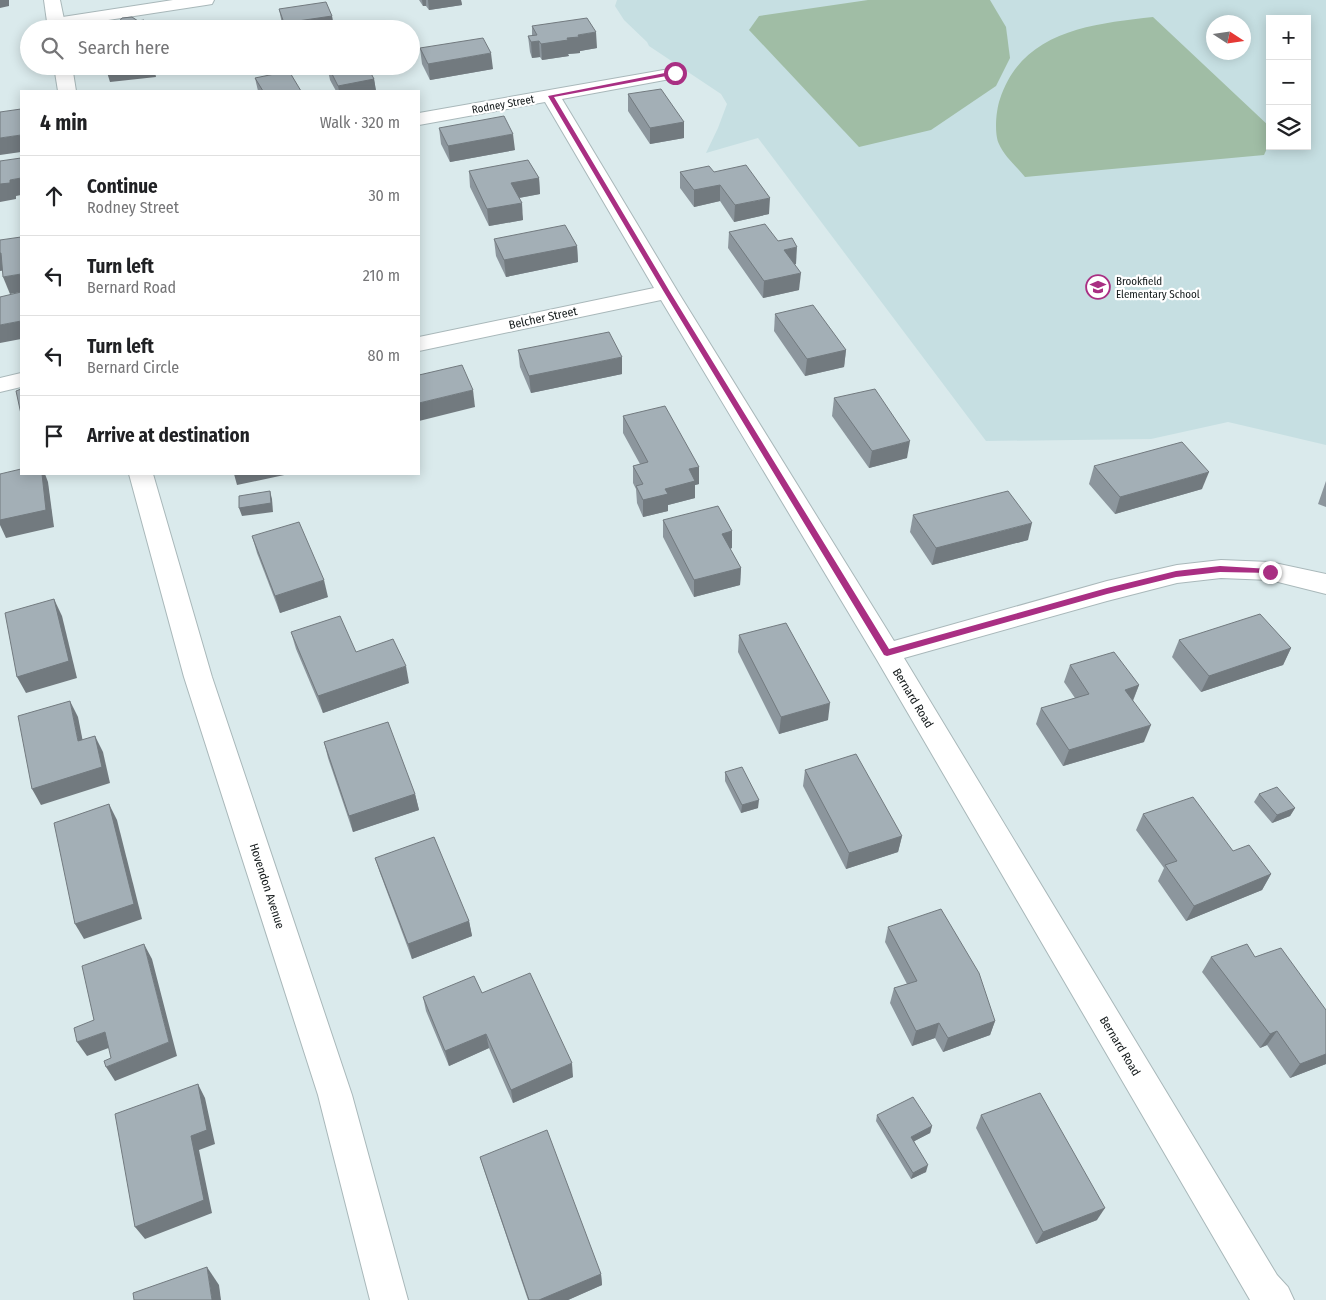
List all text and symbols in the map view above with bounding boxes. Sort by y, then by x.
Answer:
north arrow [1206,15,1251,60]
map controls [1266,15,1311,150]
button: + [1266,15,1311,60]
search box [20,20,420,75]
icon: search [38,34,66,62]
text: Search here [78,36,170,59]
button: − [1266,60,1311,105]
route start [664,62,687,85]
street label: Rodney Street [471,93,536,116]
button: layers [1266,105,1311,150]
text: 4 min [40,110,88,136]
text: Walk · 320 m [320,113,400,132]
text: Continue [87,175,158,198]
icon: ahead [40,182,68,210]
text: 30 m [368,186,400,205]
text: Rodney Street [87,198,179,217]
text: Turn left [87,255,154,278]
icon: left [40,262,68,290]
text: 210 m [363,266,400,285]
school or university icon: Brookfield Elementary School [1085,274,1111,300]
place label: Brookfield Elementary School [1116,275,1200,301]
text: Bernard Road [87,278,176,297]
street label: Belcher Street [508,304,579,332]
text: Turn left [87,335,154,358]
icon: left [40,342,68,370]
text: 80 m [368,346,400,365]
text: Bernard Circle [87,358,179,377]
icon: arrive [40,422,68,450]
text: Arrive at destination [87,424,250,447]
route end [1259,561,1282,584]
street label: Bernard Road [890,666,936,730]
street label: Hovendon Avenue [247,842,287,931]
street label: Bernard Road [1097,1014,1143,1078]

